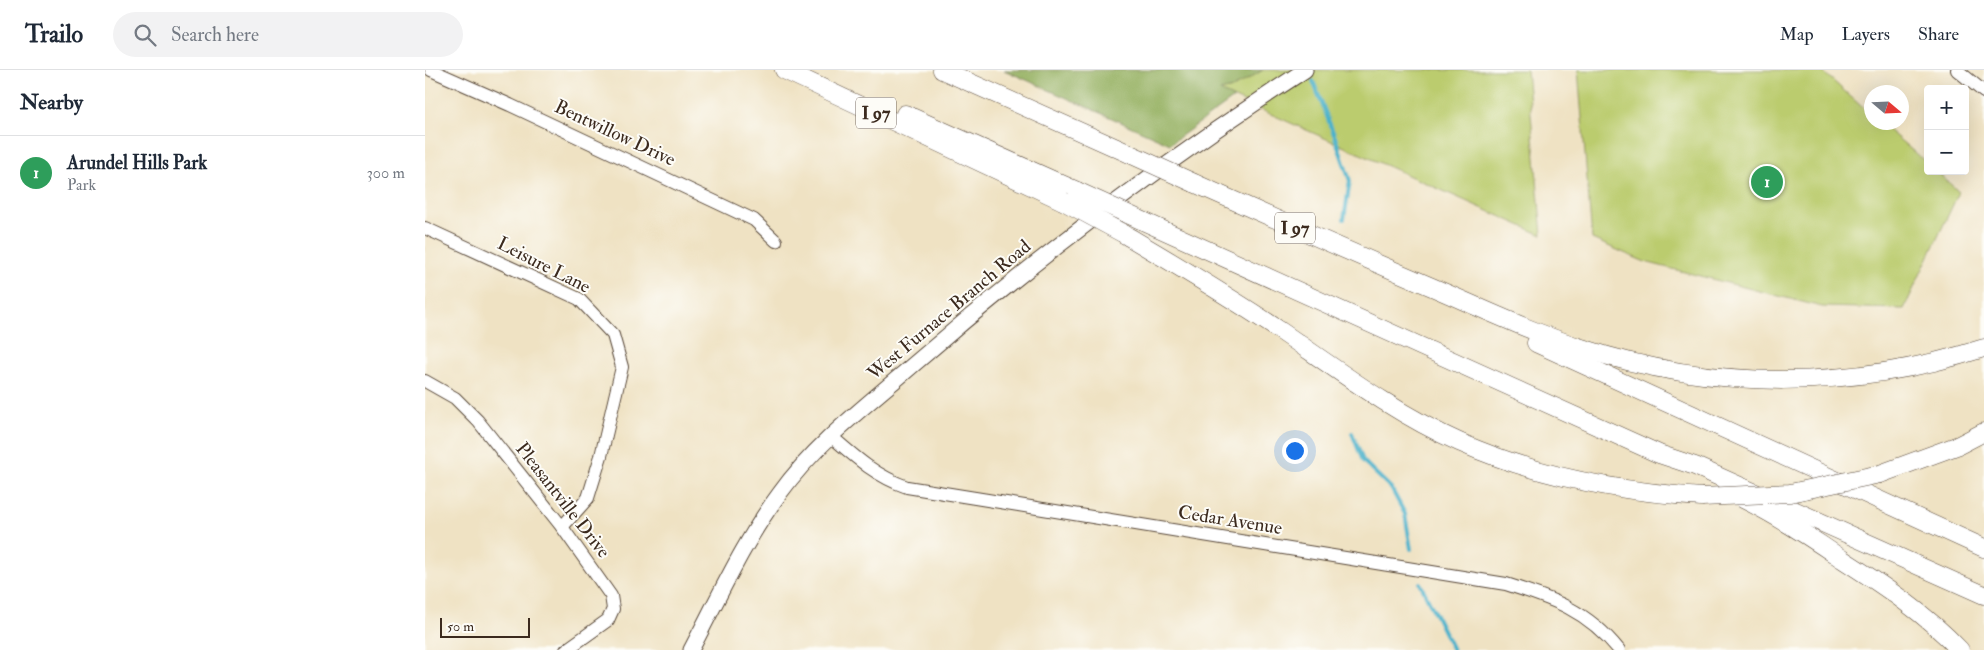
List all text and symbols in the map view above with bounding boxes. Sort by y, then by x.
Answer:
search box [113,12,463,57]
text: Trailo [25,19,83,50]
icon: search [131,21,159,49]
text: Search here [171,23,259,47]
text: Map [1780,23,1814,46]
text: Layers [1842,23,1890,46]
text: Share [1918,23,1959,46]
north arrow [1864,85,1909,130]
map controls [1924,85,1969,175]
button: + [1924,85,1969,130]
text: Nearby [20,89,83,116]
street label: Bentwillow Drive [551,94,679,172]
road number: I 97 [856,98,896,128]
button: − [1924,130,1969,175]
text: Arundel Hills Park [67,151,207,175]
text: 1 [33,163,39,183]
text: 300 m [367,163,405,183]
pin: 1 [1751,163,1783,201]
text: Park [67,175,96,195]
road number: I 97 [1275,212,1315,244]
street label: Leisure Lane [493,231,595,299]
street label: West Furnace Branch Road [862,234,1036,386]
street label: Pleasantville Drive [510,437,616,563]
your location [1282,438,1308,464]
street label: Cedar Avenue [1176,500,1284,540]
scale bar [440,615,530,638]
text: 50 m [447,618,474,635]

